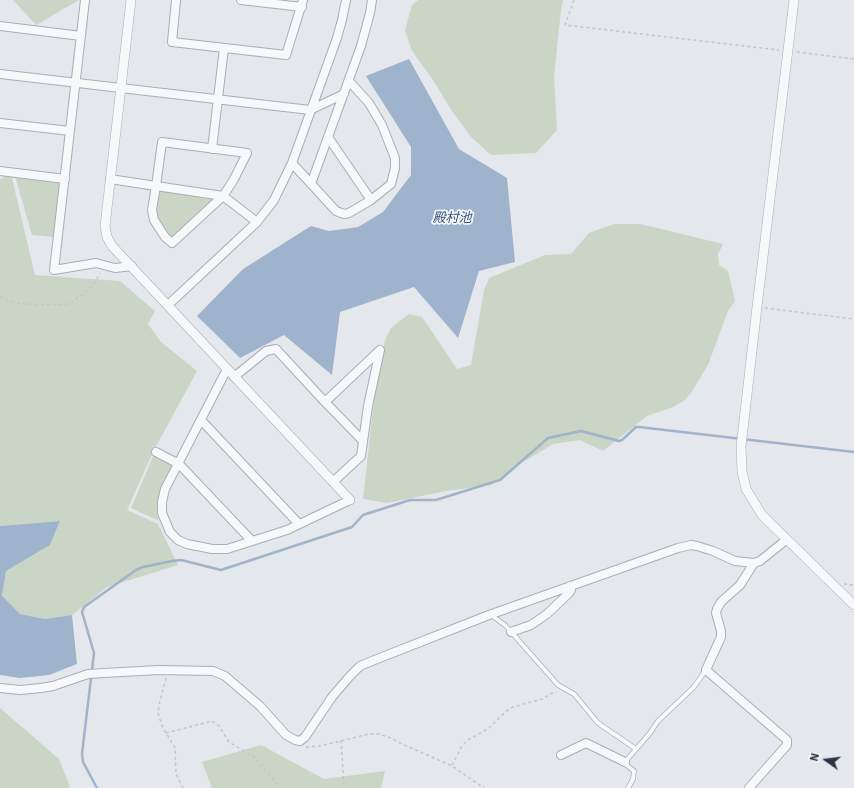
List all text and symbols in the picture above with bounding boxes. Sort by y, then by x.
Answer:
water label: 殿村池 [433,210,471,226]
north arrow [806,740,846,780]
text: N [807,752,822,763]

